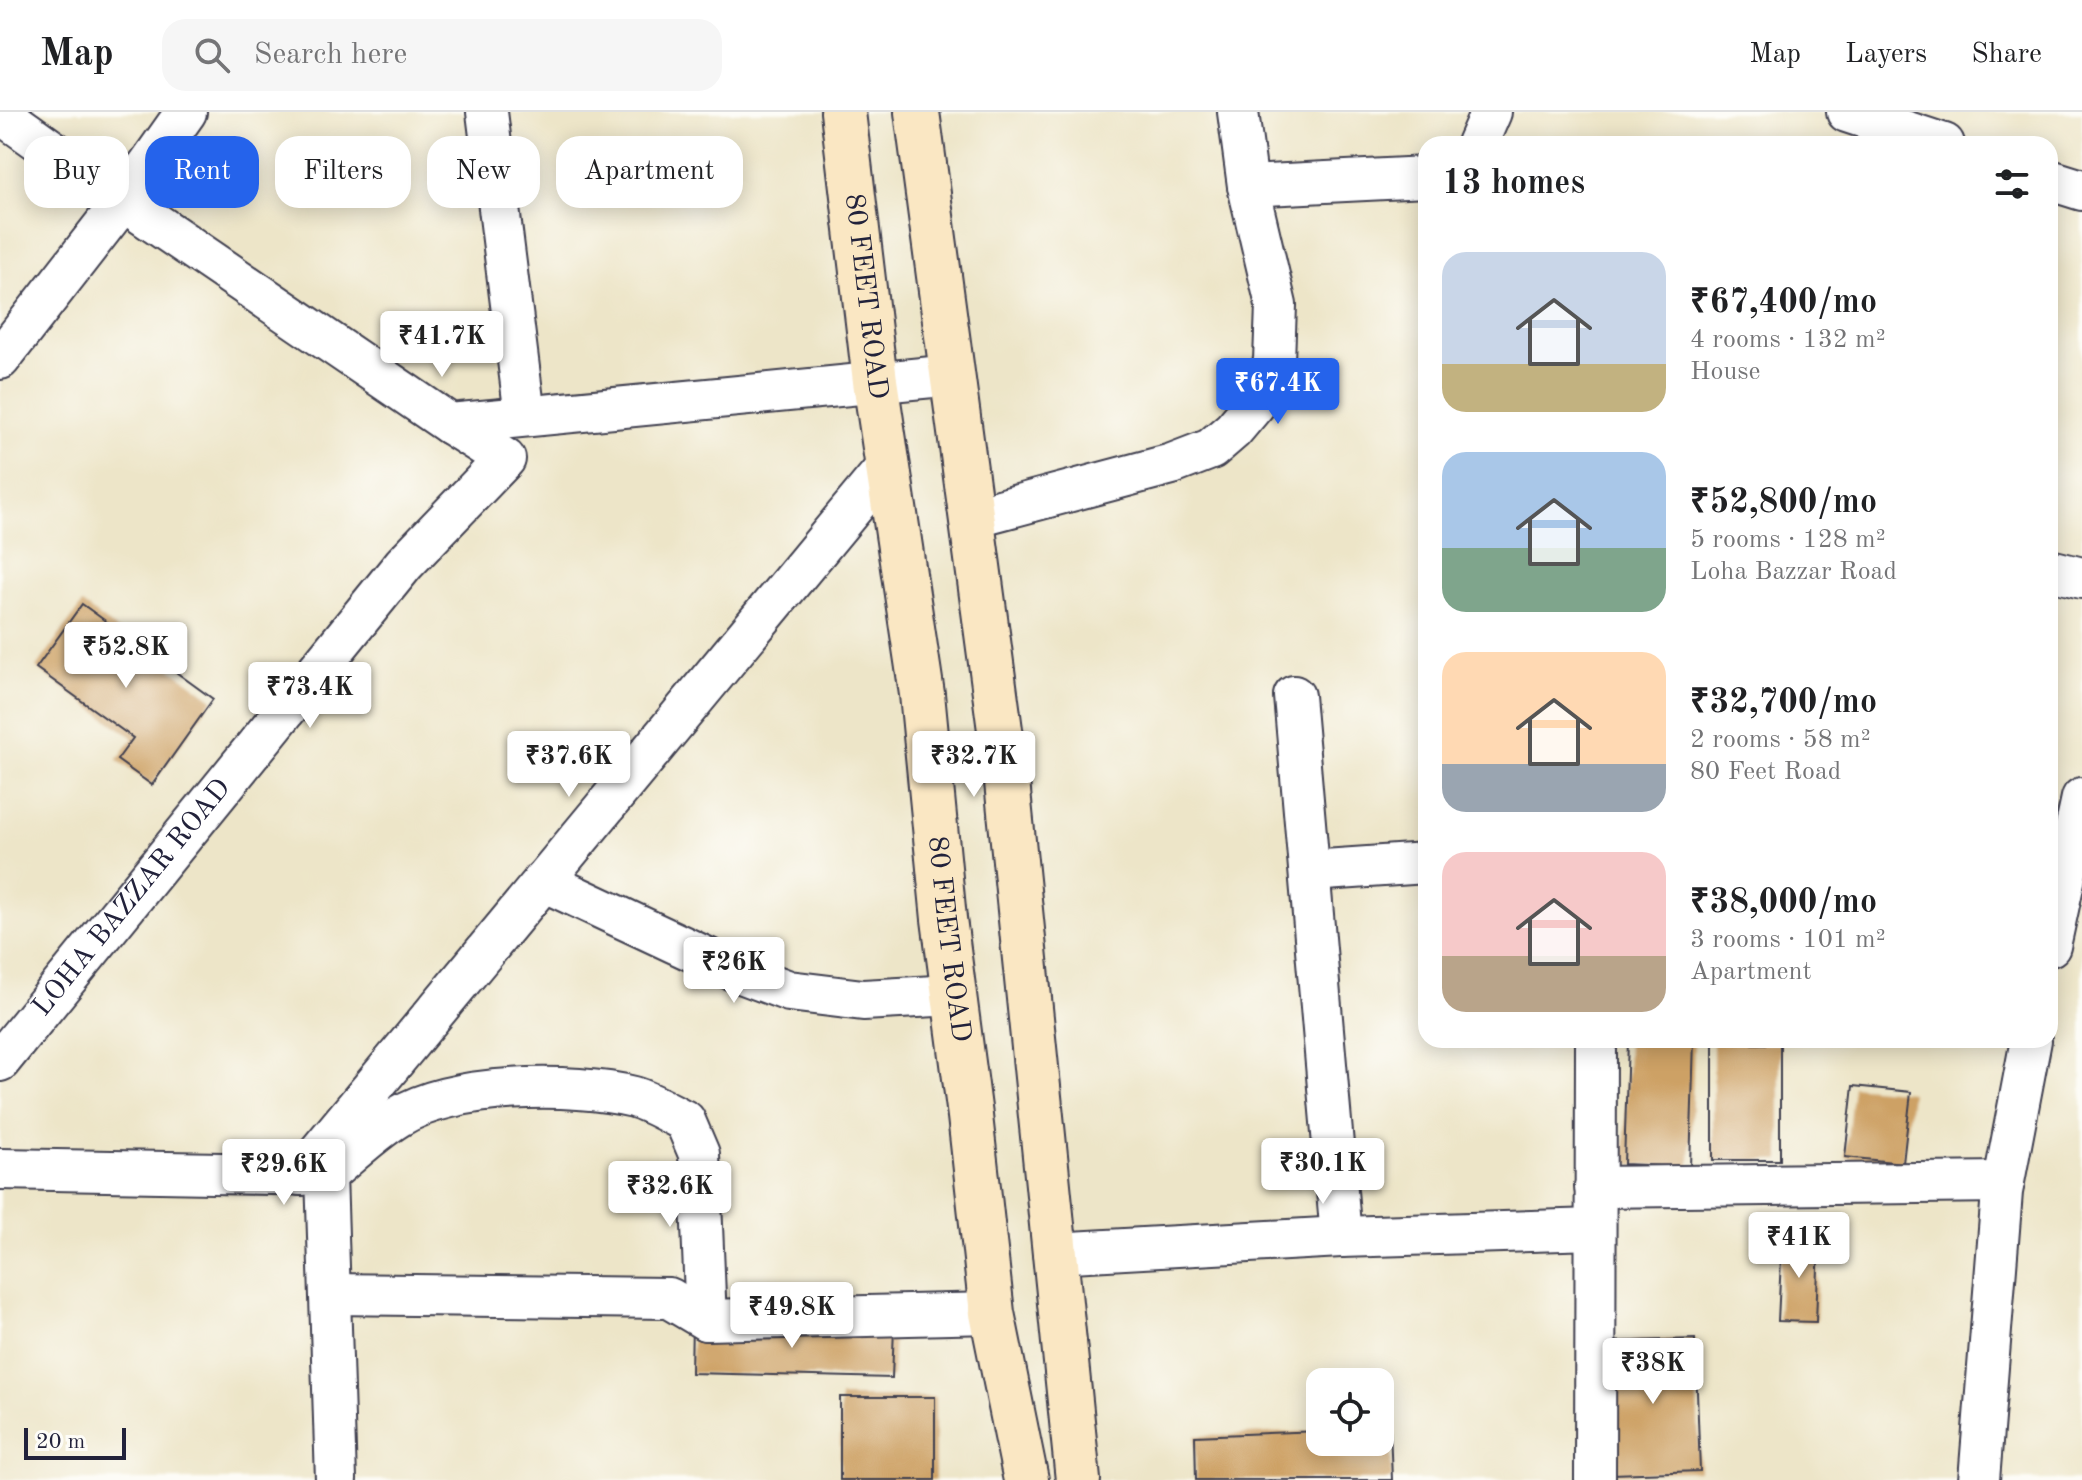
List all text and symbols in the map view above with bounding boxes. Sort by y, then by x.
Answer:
search box [162,19,722,91]
icon: search [190,33,234,77]
text: Map [40,36,114,74]
text: Search here [254,40,407,70]
text: Map [1749,41,1801,69]
text: Layers [1845,41,1927,69]
text: Share [1971,41,2042,69]
chip: Buy [24,136,129,208]
chip: Rent [145,136,259,208]
chip: Filters [275,136,411,208]
chip: New [427,136,540,208]
chip: Apartment [556,136,743,208]
icon: filters [1990,162,2034,206]
text: 13 homes [1442,167,1585,201]
street label: 80 FEET ROAD [839,192,892,401]
icon: home [1506,284,1602,380]
text: ₹67,400/mo [1690,286,1877,320]
pin: ₹41.7K [377,311,507,379]
text: ₹41.7K [398,324,486,350]
text: 4 rooms · 132 m² [1690,327,1886,353]
pin: ₹67.4K [1213,358,1343,426]
text: House [1690,359,1761,385]
text: ₹67.4K [1234,371,1322,397]
icon: home [1506,484,1602,580]
text: ₹52,800/mo [1690,486,1877,520]
text: 5 rooms · 128 m² [1690,527,1886,553]
text: Loha Bazzar Road [1690,559,1897,585]
pin: ₹52.8K [61,622,191,690]
text: ₹52.8K [82,635,170,661]
pin: ₹73.4K [245,662,375,730]
text: ₹73.4K [266,675,354,701]
icon: home [1506,684,1602,780]
text: ₹32,700/mo [1690,686,1877,720]
text: 2 rooms · 58 m² [1690,727,1871,753]
pin: ₹37.6K [504,731,634,799]
pin: ₹32.7K [909,731,1039,799]
text: ₹37.6K [525,744,613,770]
text: ₹32.7K [930,744,1018,770]
text: 80 Feet Road [1690,759,1841,785]
street label: LOHA BAZZAR ROAD [28,774,237,1022]
street label: 80 FEET ROAD [922,835,974,1044]
icon: home [1506,884,1602,980]
text: ₹38,000/mo [1690,886,1877,920]
text: 3 rooms · 101 m² [1690,927,1886,953]
pin: ₹26K [687,937,781,1005]
text: ₹26K [701,950,767,976]
text: Apartment [1690,959,1812,985]
pin: ₹30.1K [1258,1138,1388,1206]
pin: ₹29.6K [219,1139,349,1207]
text: ₹30.1K [1279,1151,1367,1177]
text: ₹29.6K [240,1152,328,1178]
pin: ₹32.6K [605,1161,735,1229]
text: ₹32.6K [626,1174,714,1200]
pin: ₹41K [1752,1212,1846,1280]
text: ₹41K [1766,1225,1832,1251]
pin: ₹49.8K [727,1282,857,1350]
text: ₹49.8K [748,1295,836,1321]
pin: ₹38K [1606,1338,1700,1406]
text: ₹38K [1620,1351,1686,1377]
map controls [1306,1368,1394,1456]
button: locate [1306,1368,1394,1456]
scale bar [24,1424,126,1460]
text: 20 m [36,1431,85,1453]

